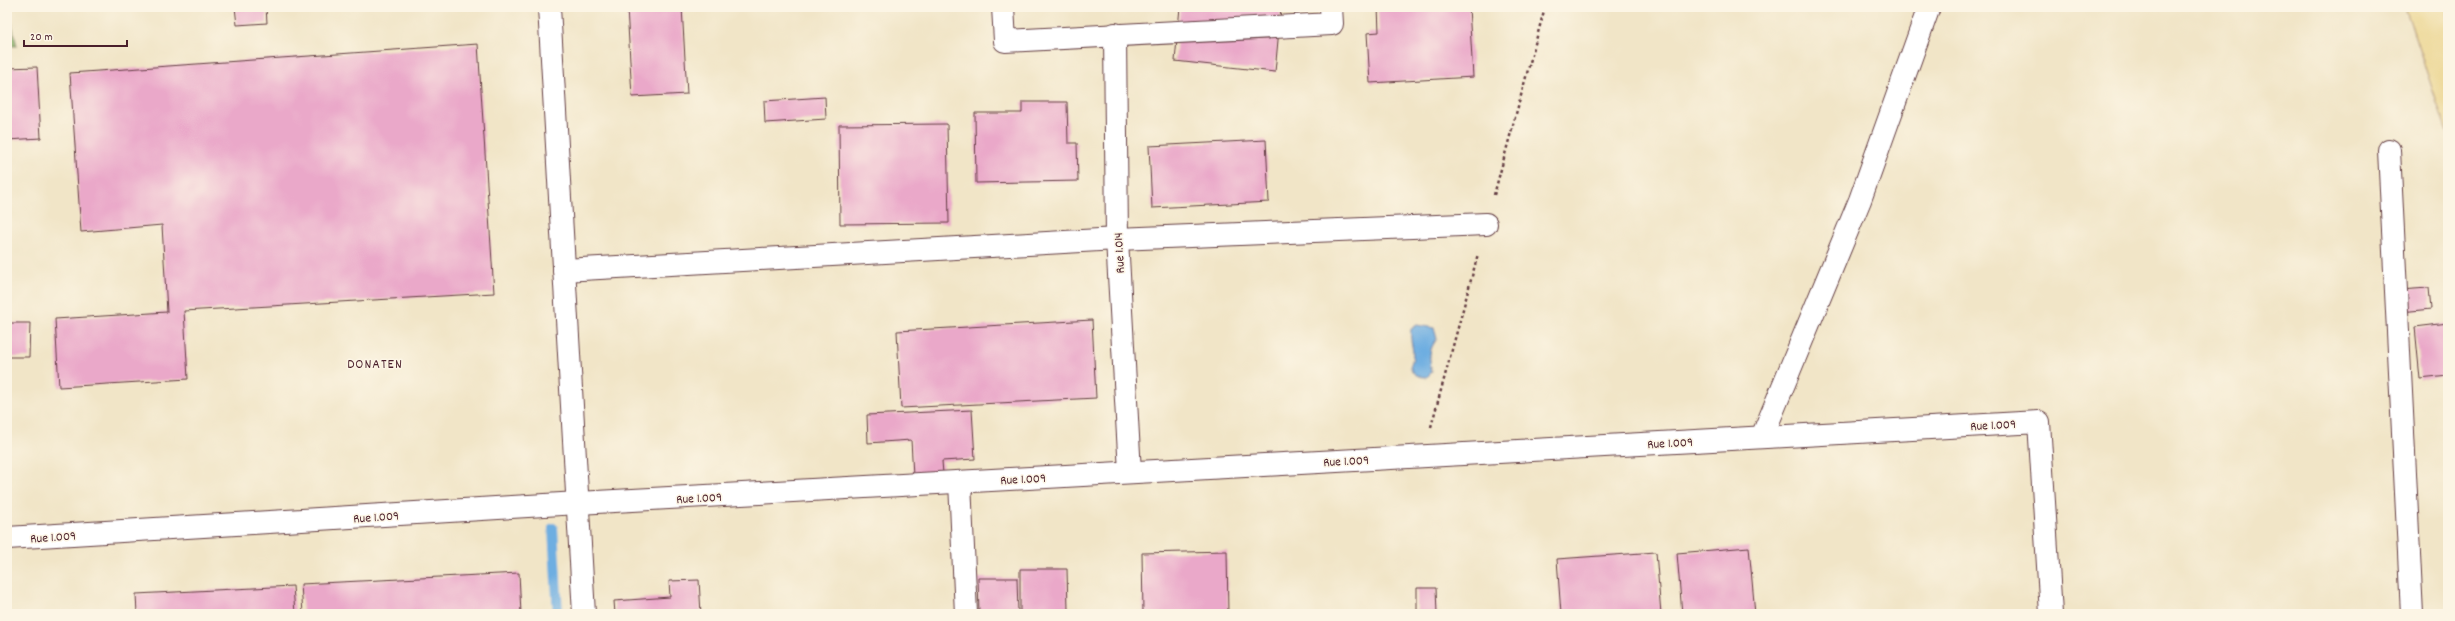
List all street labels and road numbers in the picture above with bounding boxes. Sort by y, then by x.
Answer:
street label: Rue 1.014 [1110,232,1131,274]
street label: Rue 1.009 [1970,416,2016,437]
street label: Rue 1.009 [1647,434,1693,455]
street label: Rue 1.009 [1323,452,1369,473]
street label: Rue 1.009 [1000,470,1046,491]
street label: Rue 1.009 [676,489,722,510]
street label: Rue 1.009 [353,507,400,530]
street label: Rue 1.009 [30,527,77,550]

